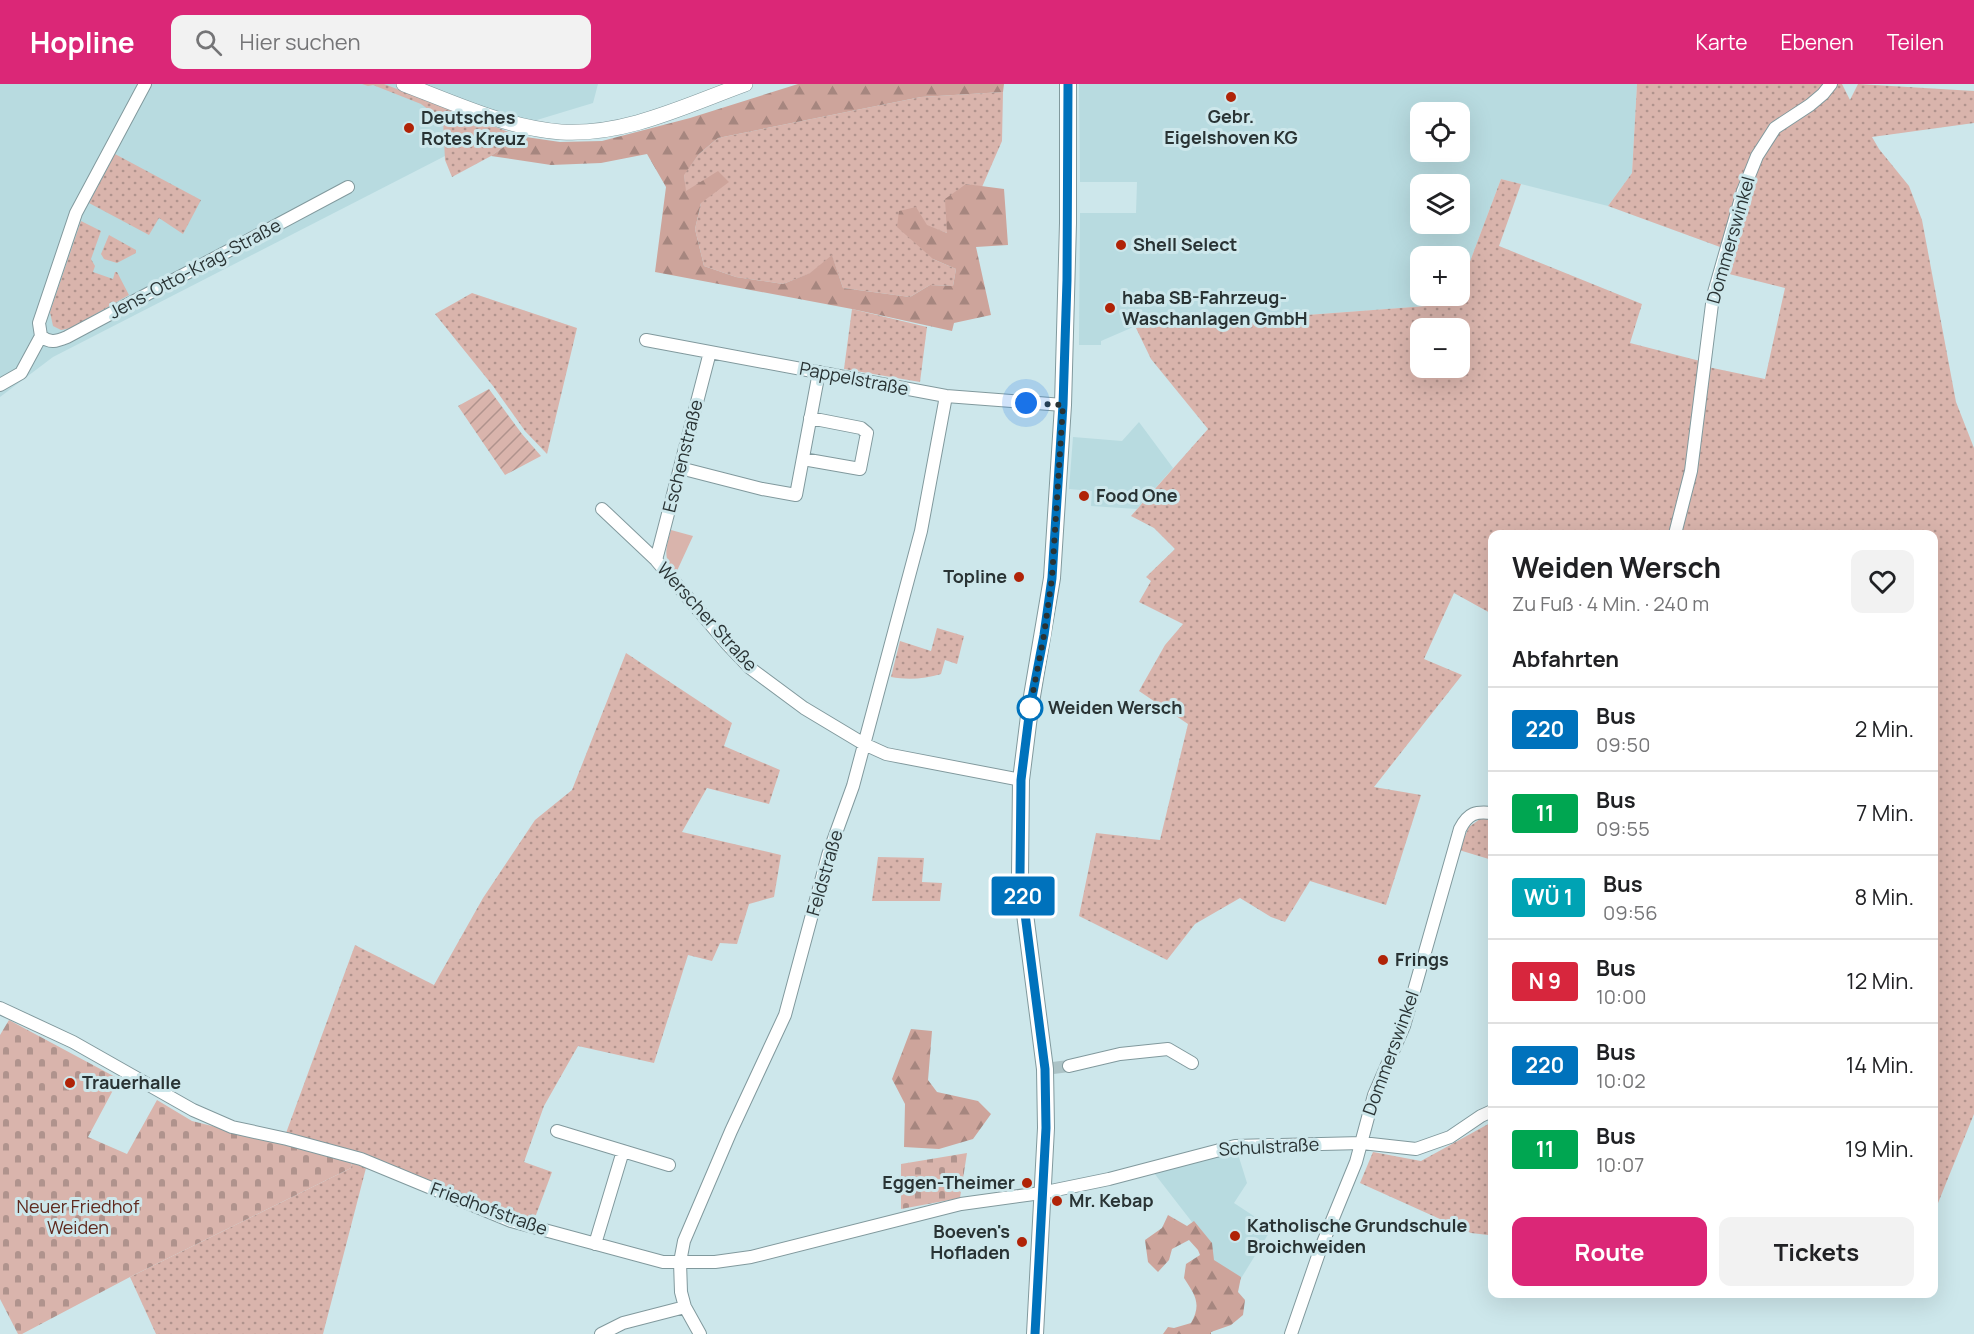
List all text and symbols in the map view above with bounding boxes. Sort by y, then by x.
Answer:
search box [171,15,591,69]
text: Hopline [30,23,135,61]
icon: search [192,26,225,59]
text: Hier suchen [240,27,360,57]
text: Karte [1695,28,1747,56]
text: Ebenen [1780,28,1854,56]
text: Teilen [1887,28,1944,56]
marker: Gebr. Eigelshoven KG [1224,90,1238,104]
map controls [1410,102,1470,378]
button: locate [1410,102,1470,162]
place label: Gebr. Eigelshoven KG [1164,104,1298,149]
place label: Deutsches Rotes Kreuz [421,105,526,150]
marker: Deutsches Rotes Kreuz [402,121,416,135]
street label: Dommerswinkel [1700,173,1760,306]
button: layers [1410,174,1470,234]
street label: Jens-Otto-Krag-Straße [104,213,285,324]
place label: Shell Select [1133,232,1237,256]
marker: Shell Select [1114,238,1128,252]
button: + [1410,246,1470,306]
place label: haba SB-Fahrzeug- Waschanlagen GmbH [1122,285,1307,330]
marker: haba SB-Fahrzeug- Waschanlagen GmbH [1103,301,1117,315]
button: − [1410,318,1470,378]
street label: Pappelstraße [798,356,911,400]
your location [1011,388,1041,418]
street label: Eschenstraße [656,397,708,515]
place label: Food One [1096,483,1178,507]
marker: Food One [1077,489,1091,503]
text: Weiden Wersch [1512,548,1721,586]
button: heart [1851,550,1914,613]
street label: Werscher Straße [652,557,763,676]
place label: Topline [943,564,1007,588]
marker: Topline [1012,570,1026,584]
text: Zu Fuß · 4 Min. · 240 m [1512,590,1709,617]
text: Abfahrten [1512,644,1619,674]
marker: Weiden Wersch [1017,695,1043,721]
place label: Weiden Wersch [1048,695,1182,719]
text: Bus [1596,701,1636,731]
text: 2 Min. [1855,714,1914,744]
text: 220 [1526,715,1564,743]
text: 09:50 [1596,731,1650,758]
text: Bus [1596,785,1636,815]
text: 7 Min. [1856,798,1914,828]
text: 11 [1536,799,1554,827]
text: 09:55 [1596,815,1650,842]
street label: Feldstraße [800,827,848,918]
text: Bus [1603,869,1643,899]
line badge: 220 [988,876,1058,916]
text: 220 [1004,882,1042,910]
text: 8 Min. [1855,882,1914,912]
text: WÜ 1 [1524,883,1573,911]
text: 09:56 [1603,899,1658,926]
place label: Frings [1395,947,1449,971]
marker: Frings [1376,953,1390,967]
text: Bus [1596,953,1636,983]
text: 12 Min. [1846,966,1914,996]
text: N 9 [1529,967,1561,995]
text: 10:00 [1596,983,1646,1010]
street label: Dommerswinkel [1356,987,1424,1118]
text: Bus [1596,1037,1636,1067]
text: 14 Min. [1846,1050,1914,1080]
text: 220 [1526,1051,1564,1079]
text: 10:02 [1596,1067,1646,1094]
place label: Trauerhalle [82,1070,181,1094]
marker: Trauerhalle [63,1076,77,1090]
text: Bus [1596,1121,1636,1151]
street label: Schulstraße [1218,1131,1320,1161]
text: 19 Min. [1845,1134,1914,1164]
text: 11 [1536,1135,1554,1163]
text: 10:07 [1596,1151,1644,1178]
place label: Eggen-Theimer [882,1170,1015,1194]
street label: Friedhofstraße [428,1176,551,1240]
marker: Eggen-Theimer [1020,1176,1034,1190]
place label: Mr. Kebap [1069,1188,1154,1212]
park label: Neuer Friedhof Weiden [17,1194,140,1239]
marker: Mr. Kebap [1050,1194,1064,1208]
place label: Katholische Grundschule Broichweiden [1247,1213,1468,1258]
button: Route [1512,1217,1707,1286]
button: Tickets [1719,1217,1914,1286]
place label: Boeven's Hofladen [930,1219,1010,1264]
marker: Katholische Grundschule Broichweiden [1228,1229,1242,1243]
marker: Boeven's Hofladen [1015,1235,1029,1249]

